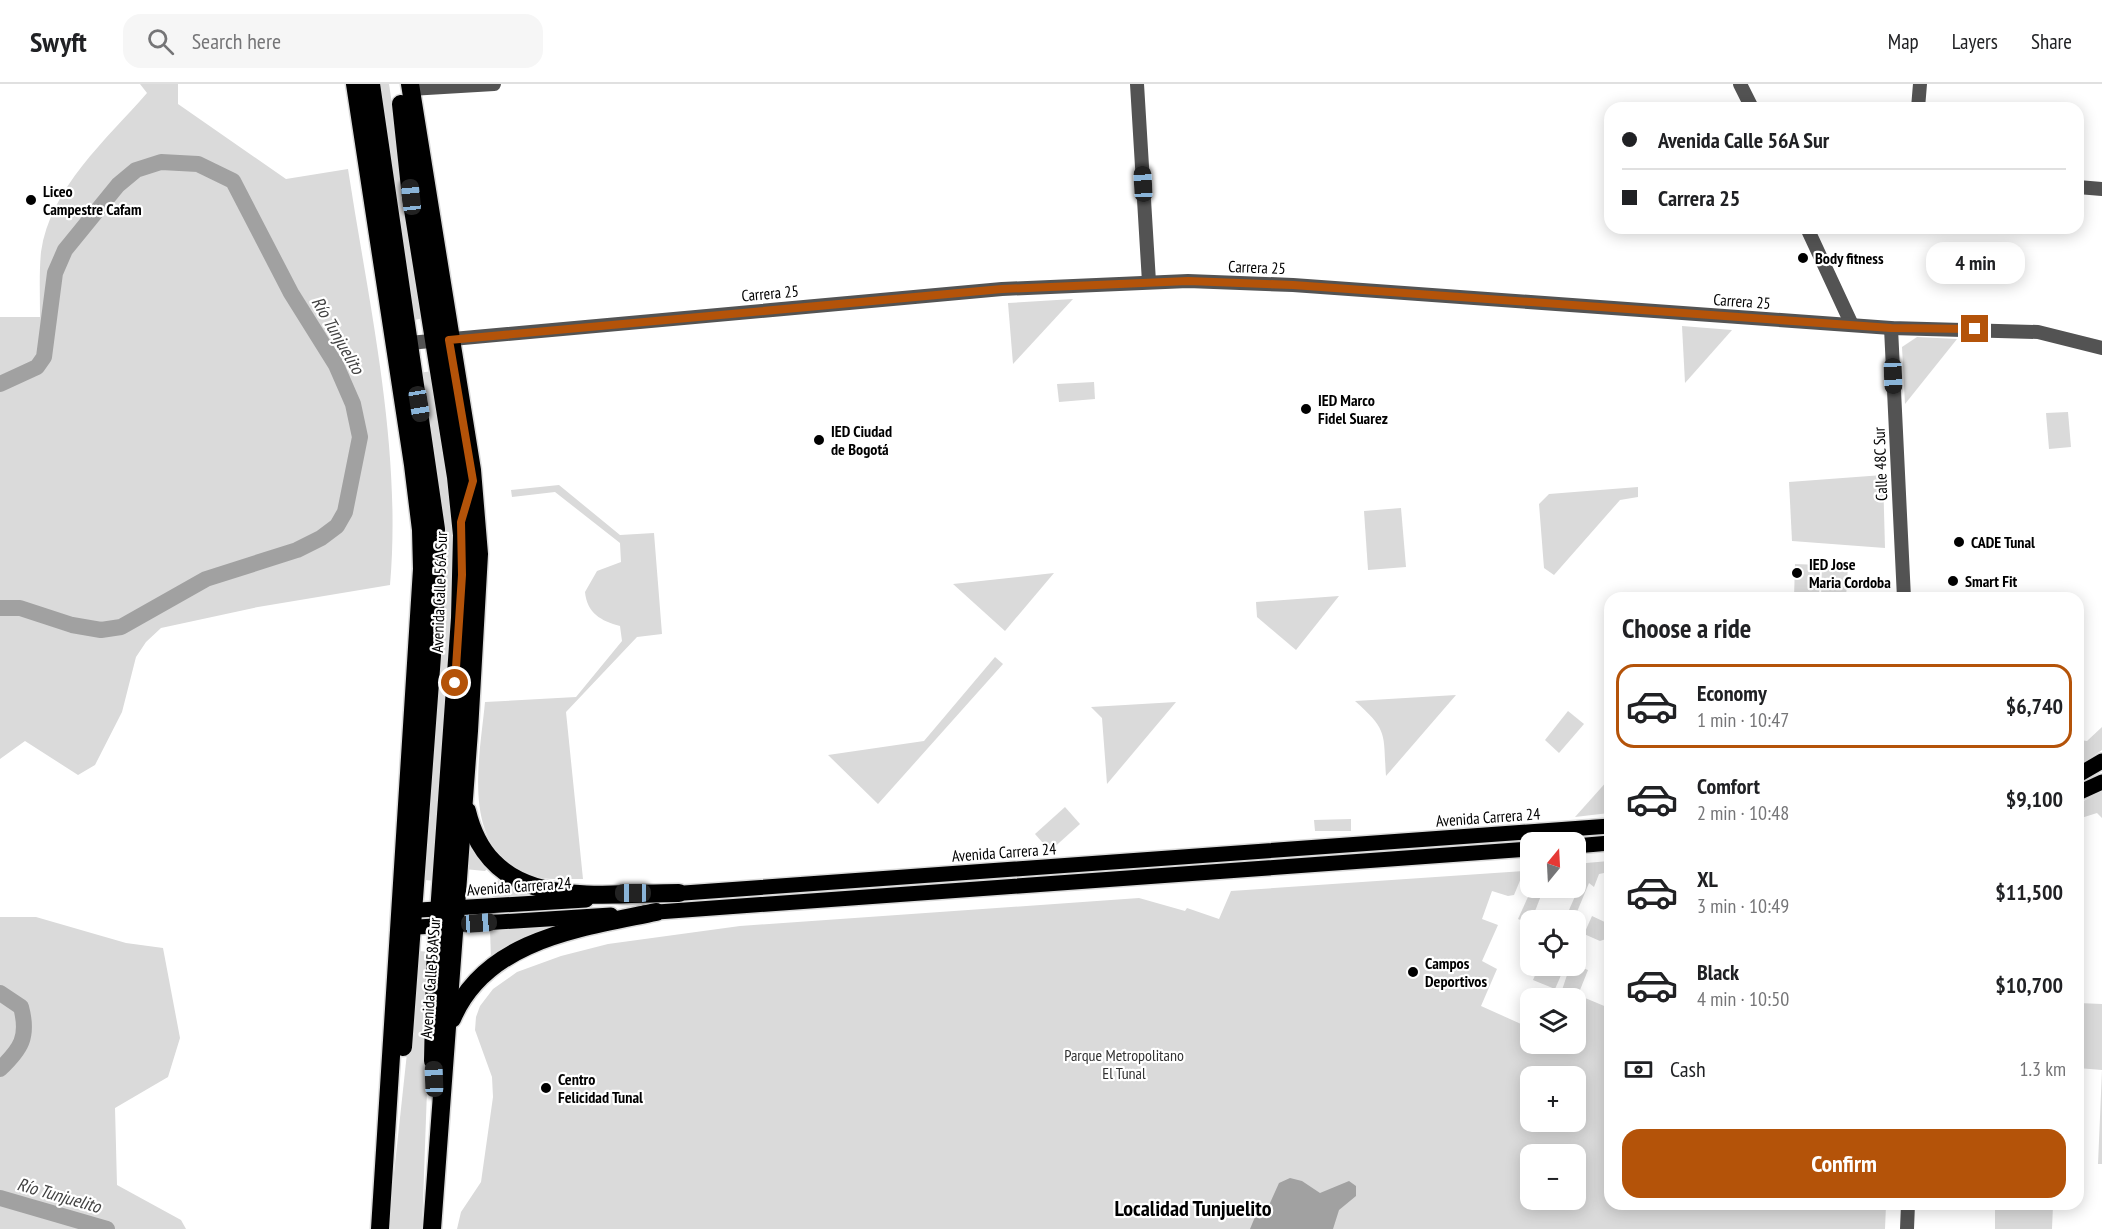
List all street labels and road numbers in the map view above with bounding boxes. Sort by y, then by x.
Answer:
street label: Carrera 25 [1228,256,1286,278]
street label: Carrera 25 [740,281,800,305]
street label: Carrera 25 [1713,289,1771,313]
street label: Calle 48C Sur [1869,426,1891,501]
street label: Avenida Calle 56A Sur [427,531,451,653]
street label: Avenida Carrera 24 [1435,803,1541,831]
street label: Avenida Carrera 24 [951,838,1057,866]
street label: Avenida Carrera 24 [466,872,572,900]
street label: Avenida Calle 58A Sur [416,916,444,1039]

